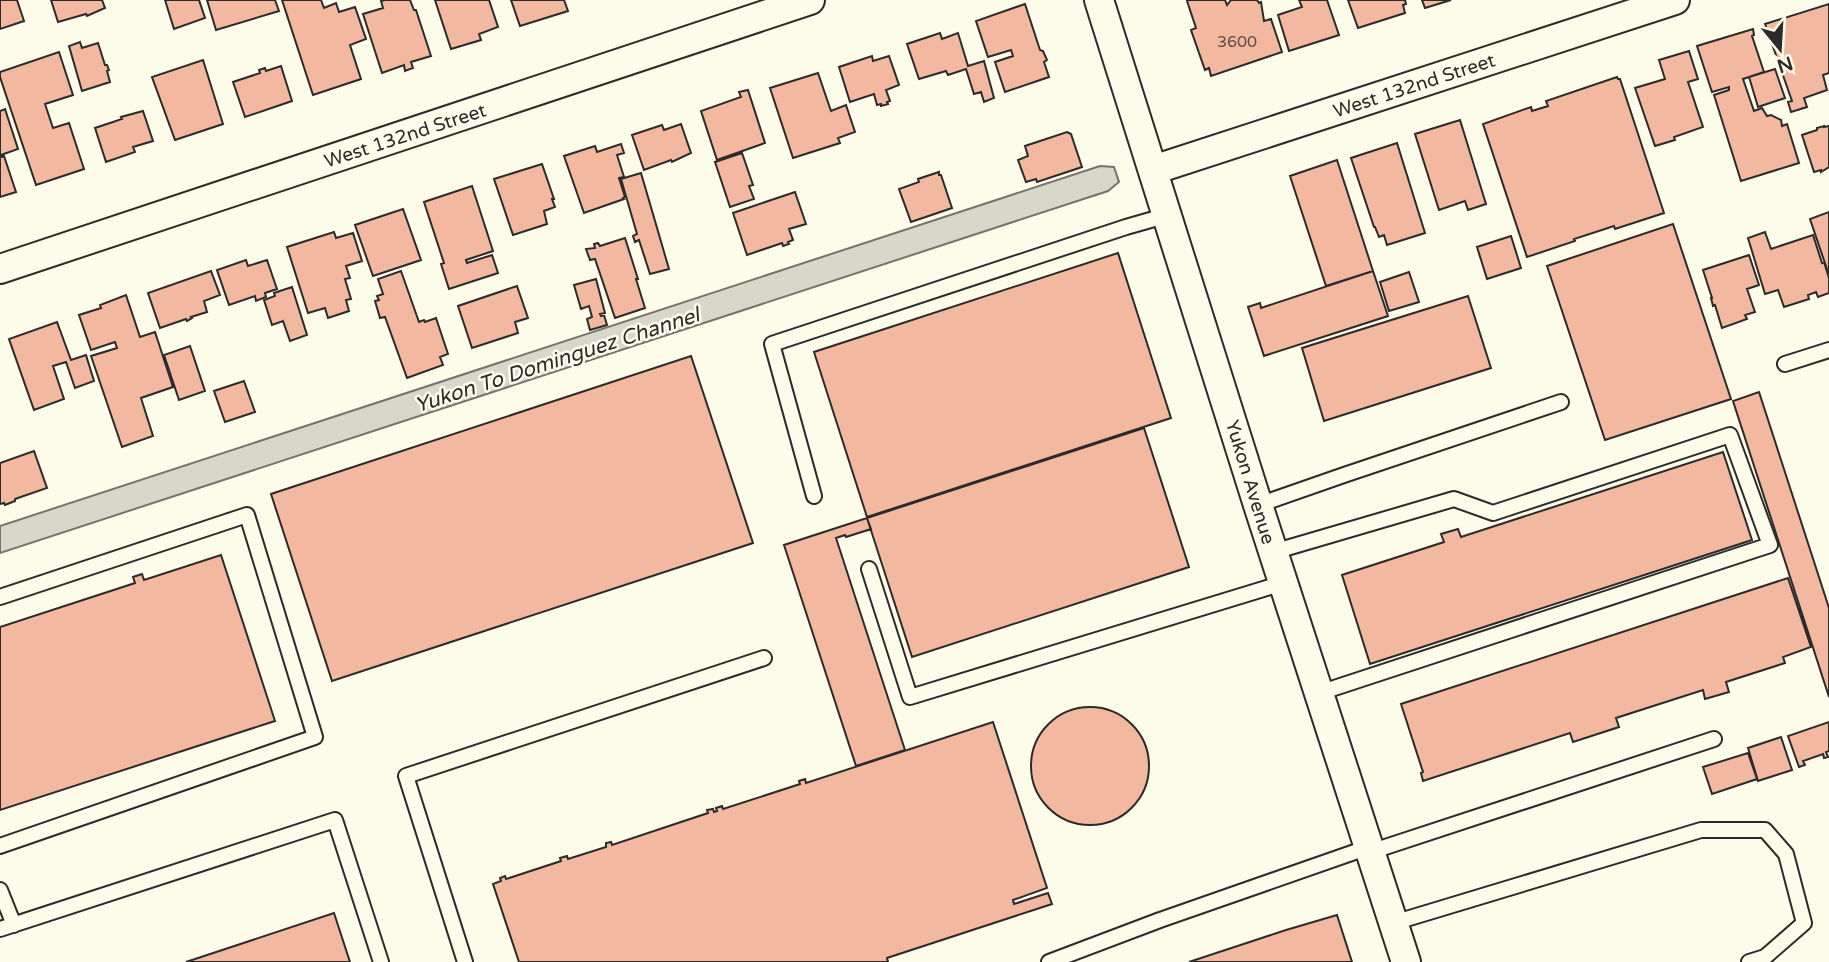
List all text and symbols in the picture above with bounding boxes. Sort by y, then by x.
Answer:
north arrow [1745,14,1815,84]
house number: 3600 [1217,32,1257,52]
street label: West 132nd Street [1331,49,1498,123]
text: N [1774,51,1796,77]
street label: West 132nd Street [322,99,489,173]
water label: Yukon To Dominguez Channel [412,302,705,418]
street label: Yukon Avenue [1221,418,1279,547]

